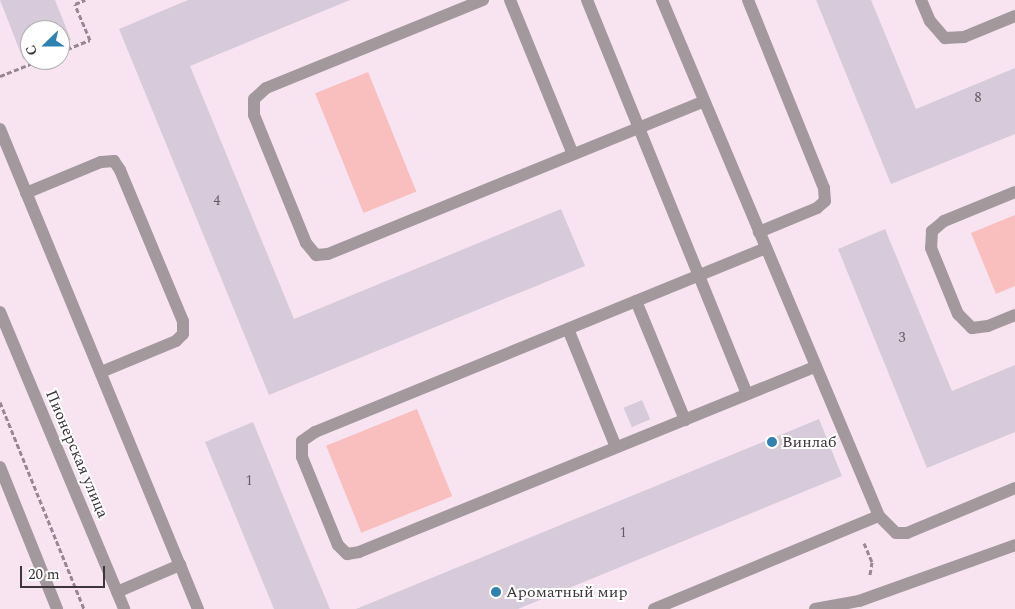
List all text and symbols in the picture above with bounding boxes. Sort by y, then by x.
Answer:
north arrow [20,20,70,70]
text: С [20,42,43,59]
house number: 8 [975,90,981,106]
house number: 4 [214,193,220,209]
house number: 3 [899,330,905,346]
street label: Пионерская улица [41,387,113,521]
place label: Винлаб [782,432,837,452]
marker: Винлаб [766,436,778,448]
house number: 1 [246,473,252,489]
house number: 1 [620,525,626,541]
scale bar [22,556,108,588]
text: 20 m [28,563,60,586]
place label: Ароматный мир [506,582,628,602]
marker: Ароматный мир [490,586,502,598]

